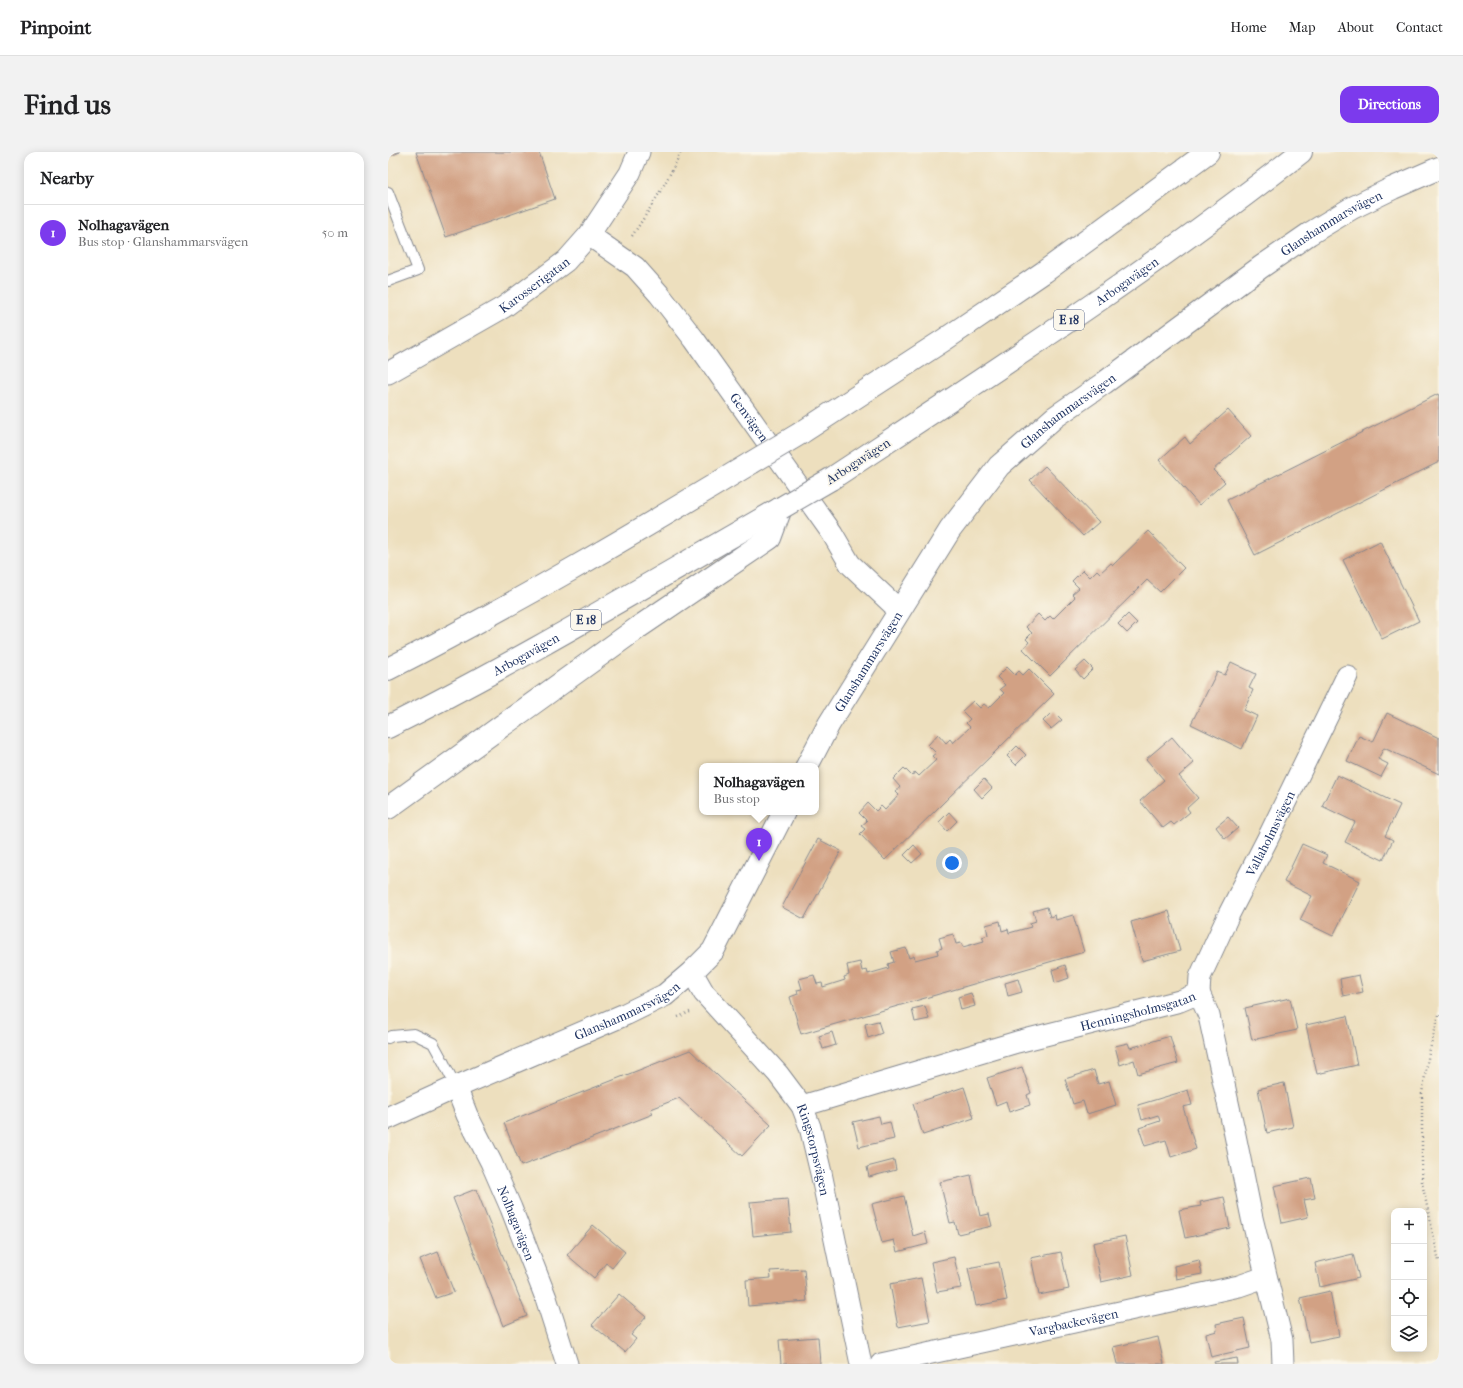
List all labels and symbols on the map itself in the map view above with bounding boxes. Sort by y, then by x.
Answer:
street label: Glanshammarsvägen [1277,187,1385,259]
street label: Karosserigatan [496,253,573,316]
street label: Arbogavägen [1091,253,1161,308]
road number: E 18 [1054,310,1084,330]
street label: Glanshammarsvägen [1017,369,1119,452]
street label: Genvägen [727,390,772,445]
street label: Arbogavägen [822,434,893,488]
street label: Glanshammarsvägen [831,608,905,715]
road number: E 18 [571,610,601,630]
street label: Arbogavägen [489,629,562,679]
street label: Vallaholmsvägen [1242,788,1298,879]
pin: 1 [746,828,772,861]
your location [942,853,962,873]
street label: Glanshammarsvägen [572,978,683,1043]
street label: Henningsholmsgatan [1078,988,1198,1033]
street label: Ringstorpsvägen [794,1101,833,1197]
street label: Nolhagavägen [495,1183,538,1263]
street label: Vargbackevägen [1027,1305,1120,1339]

